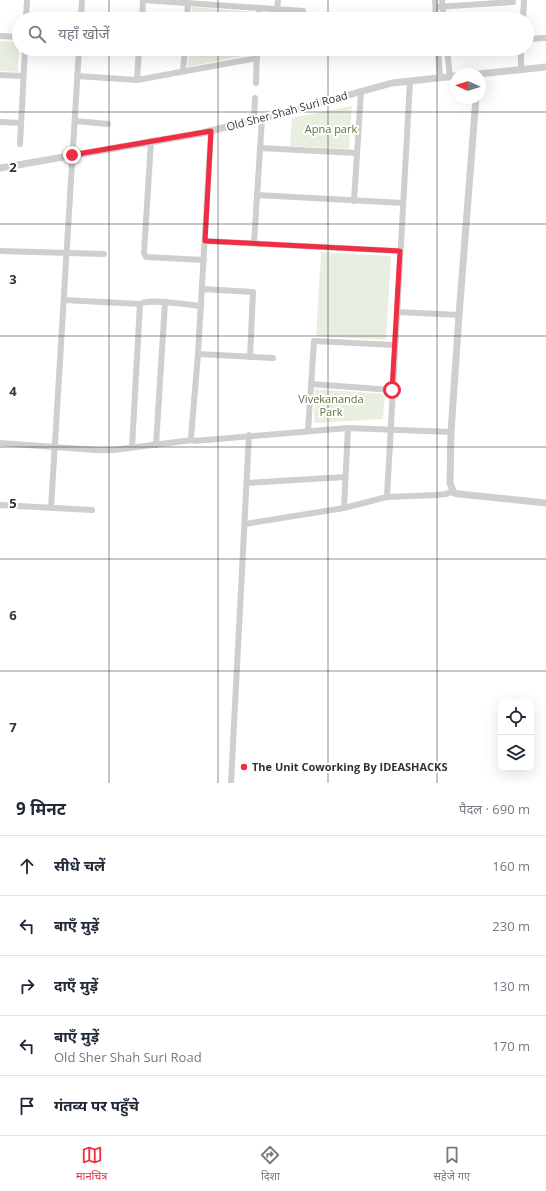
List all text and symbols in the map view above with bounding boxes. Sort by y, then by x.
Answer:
search box [12,12,534,56]
icon: search [26,23,48,45]
text: यहाँ खोजें [58,23,110,43]
north arrow [450,68,486,104]
street label: Old Sher Shah Suri Road [225,87,349,134]
park label: Apna park [305,121,357,136]
route end [63,146,81,164]
text: 2 [9,158,17,176]
text: 3 [9,270,17,288]
route start [383,381,401,399]
text: 4 [9,382,17,400]
park label: Vivekananda Park [298,391,364,419]
text: 5 [9,494,17,512]
text: 6 [9,606,17,624]
map controls [498,699,534,771]
button: locate [498,699,534,735]
text: 7 [9,718,17,736]
button: layers [498,735,534,771]
place label: The Unit Coworking By IDEASHACKS [252,759,448,774]
marker: The Unit Coworking By IDEASHACKS [239,762,249,772]
text: 9 मिनट [16,797,66,820]
text: पैदल · 690 m [459,800,530,818]
icon: ahead [16,855,38,877]
text: सीधे चलें [54,855,105,875]
text: 160 m [492,857,530,875]
icon: left [16,915,38,937]
text: बाएँ मुड़ें [54,915,99,935]
text: 230 m [492,917,530,935]
icon: right [16,975,38,997]
text: दाएँ मुड़ें [54,975,98,995]
text: 130 m [492,977,530,995]
text: बाएँ मुड़ें [54,1026,99,1046]
icon: left [16,1035,38,1057]
text: 170 m [492,1037,530,1055]
text: Old Sher Shah Suri Road [54,1048,202,1066]
icon: arrive [16,1095,38,1117]
text: गंतव्य पर पहुँचे [54,1095,139,1115]
tab: मानचित्र [76,1144,107,1184]
tab: दिशा [259,1144,281,1184]
tab: सहेजे गए [433,1144,470,1184]

